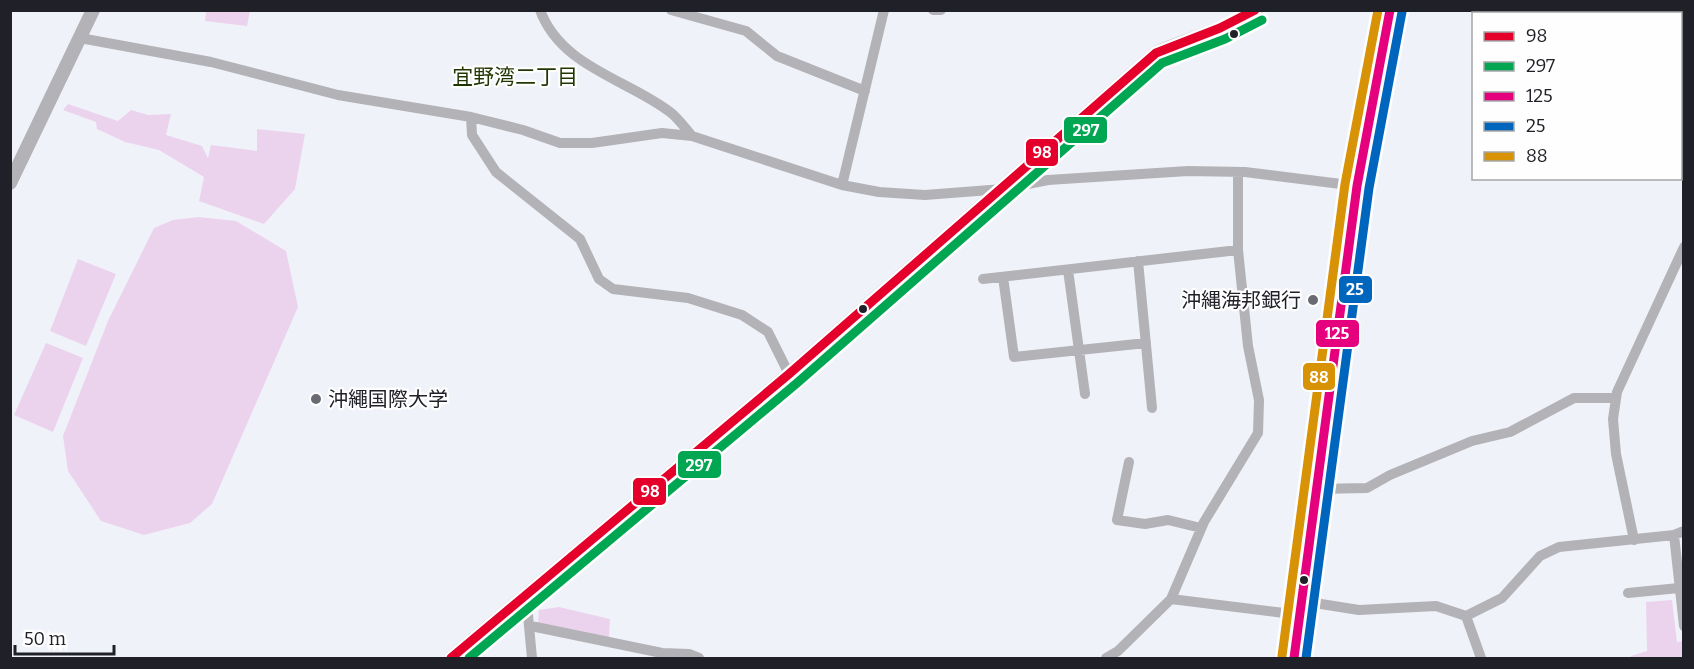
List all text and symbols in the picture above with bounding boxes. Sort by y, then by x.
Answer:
legend [1472,12,1682,180]
text: 98 [1526,25,1547,47]
unlabelled marker [1228,28,1240,40]
text: 297 [1526,55,1555,77]
district label: 宜野湾二丁目 [452,64,578,90]
text: 125 [1526,85,1553,107]
text: 25 [1526,115,1545,137]
line badge: 297 [1063,116,1108,144]
text: 297 [1073,121,1100,140]
line badge: 98 [1025,138,1059,167]
text: 98 [1032,143,1052,162]
text: 88 [1526,145,1548,167]
line badge: 25 [1338,275,1373,304]
text: 25 [1346,280,1364,299]
place label: 沖縄海邦銀行 [1181,288,1301,312]
marker: 沖縄海邦銀行 [1306,293,1320,307]
unlabelled marker [857,303,869,315]
line badge: 125 [1315,319,1360,348]
text: 125 [1325,324,1350,343]
line badge: 88 [1302,362,1336,391]
text: 88 [1309,368,1329,387]
place label: 沖繩国際大学 [328,387,448,411]
marker: 沖繩国際大学 [309,392,323,406]
line badge: 297 [677,450,722,479]
text: 297 [686,456,713,475]
line badge: 98 [632,477,667,506]
text: 98 [640,482,660,501]
unlabelled marker [1298,574,1310,586]
scale bar [15,618,114,656]
text: 50 m [24,628,66,650]

